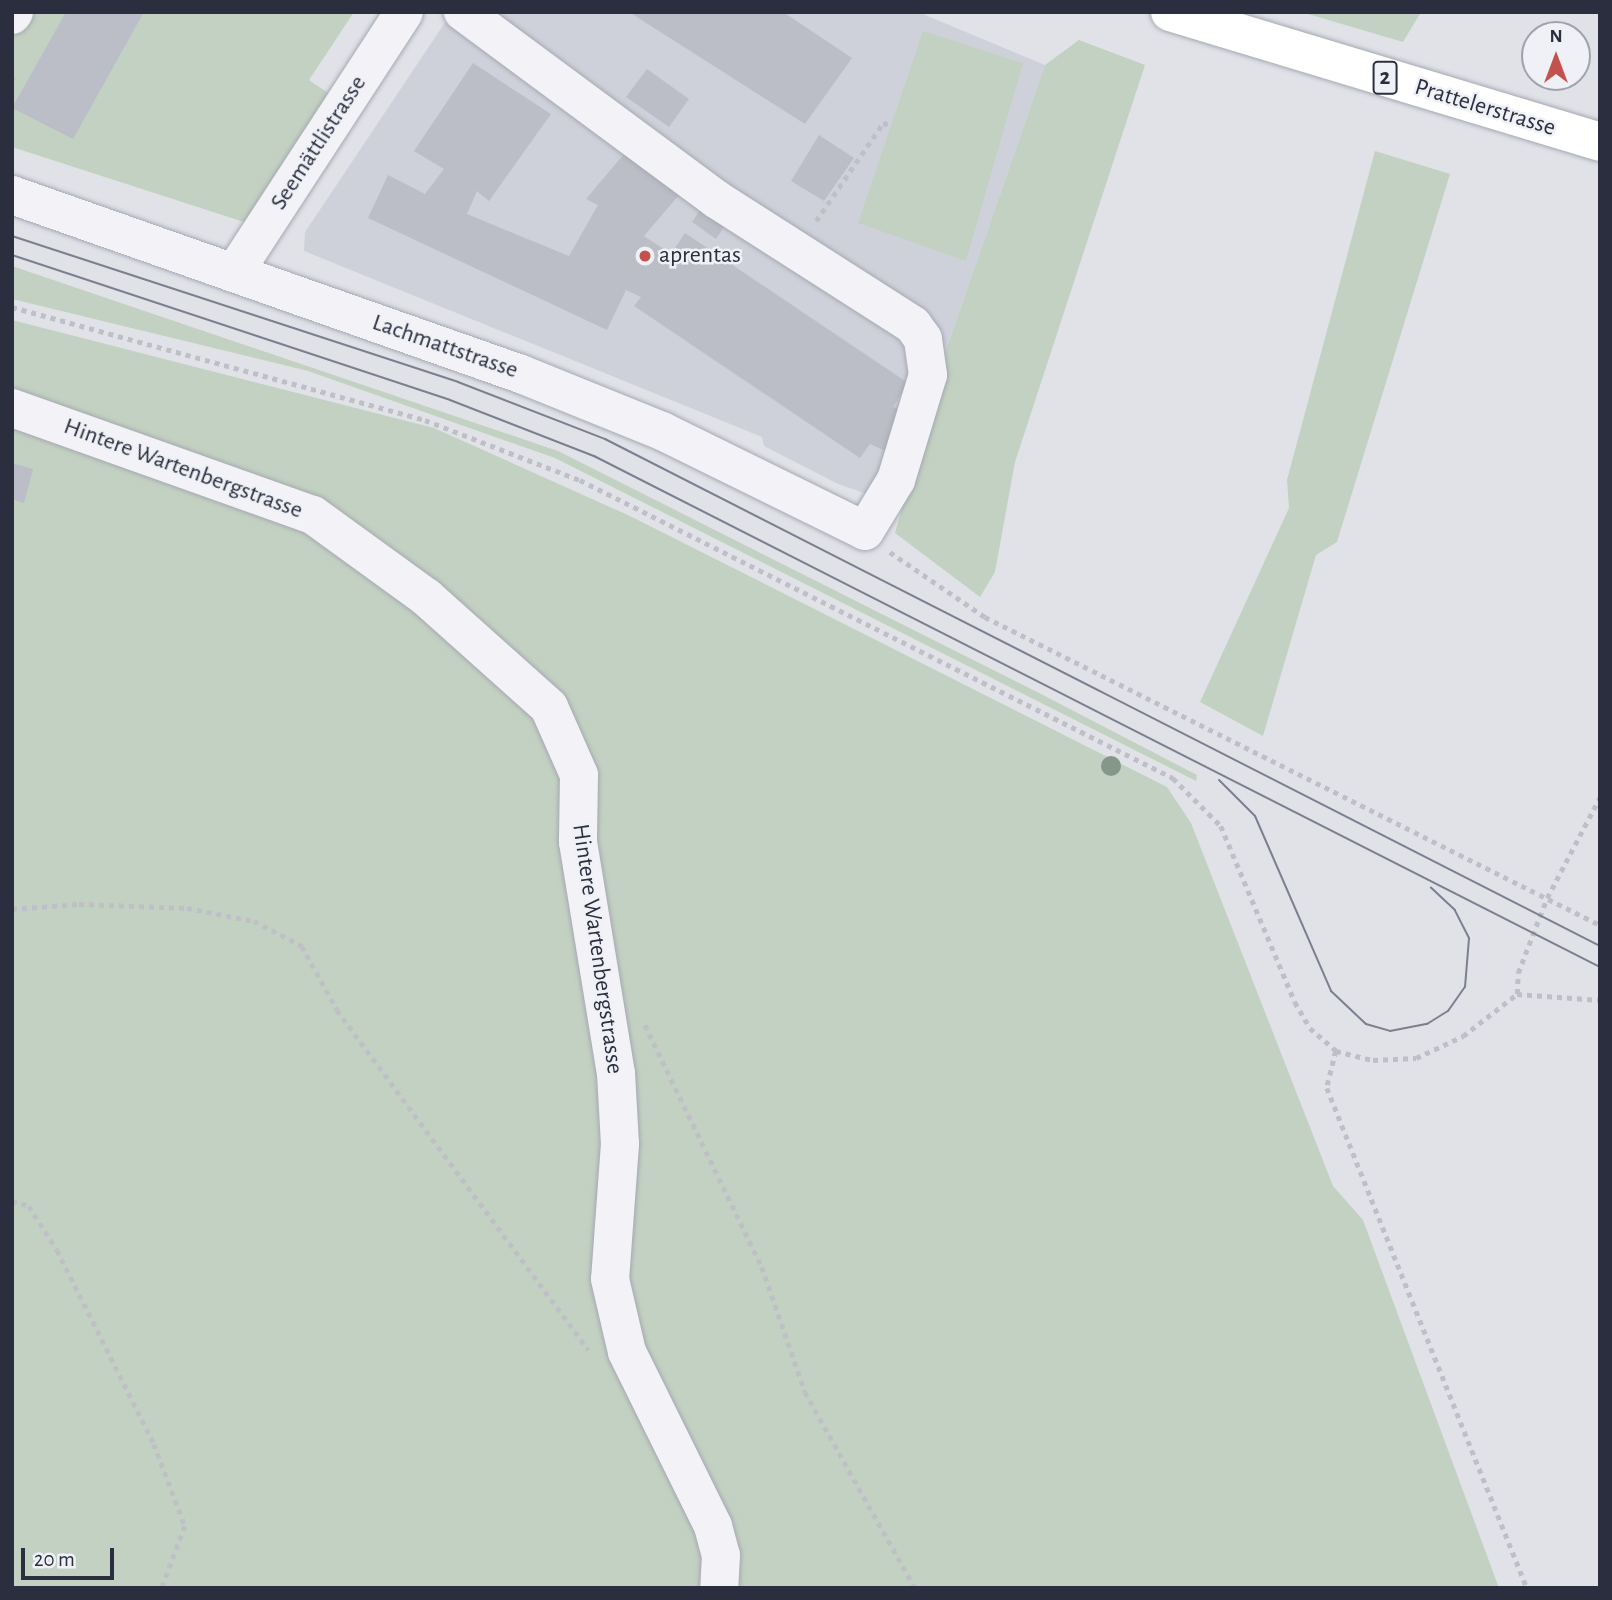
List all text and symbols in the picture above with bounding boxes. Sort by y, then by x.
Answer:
north arrow [1521,21,1591,91]
text: N [1549,27,1563,46]
road number: 2 [1371,58,1399,97]
street label: Seemättlistrasse [265,70,373,216]
street label: Prattelerstrasse [1411,73,1559,143]
place label: aprentas [659,242,741,270]
marker: aprentas [637,248,653,264]
street label: Lachmattstrasse [368,309,522,385]
street label: Hintere Wartenbergstrasse [60,412,306,526]
street label: Hintere Wartenbergstrasse [565,822,629,1076]
scale bar [24,1534,117,1578]
text: 20 m [34,1549,75,1570]

